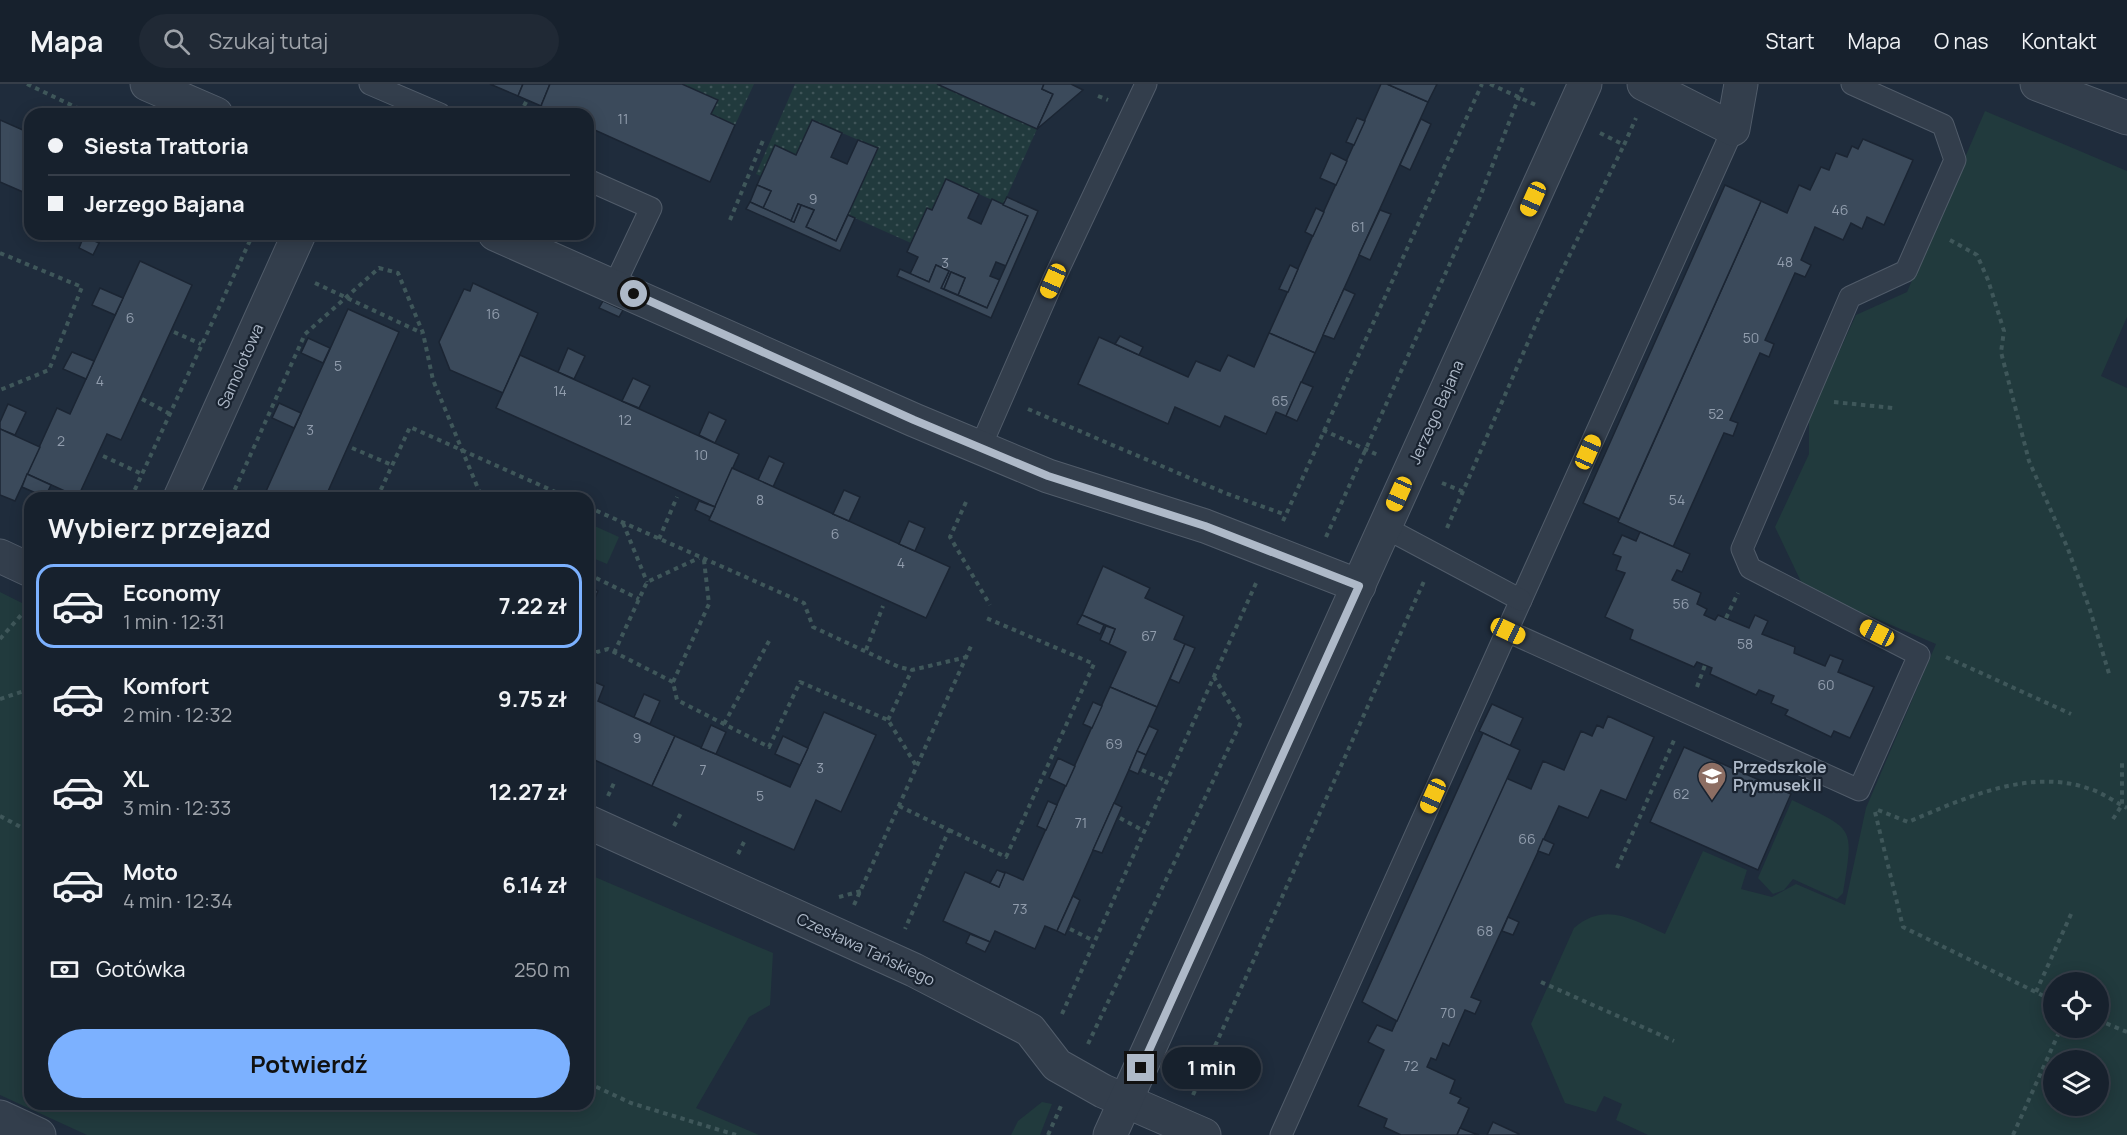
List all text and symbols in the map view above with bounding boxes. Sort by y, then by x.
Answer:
search box [139,14,559,68]
text: Mapa [30,22,103,60]
icon: search [160,25,193,58]
text: Szukaj tutaj [208,26,328,56]
text: Start [1766,27,1815,55]
text: Mapa [1848,27,1901,55]
text: O nas [1934,27,1989,55]
text: Kontakt [2022,27,2097,55]
house number: 11 [618,109,628,128]
text: Siesta Trattoria [84,131,249,161]
car [1517,179,1549,219]
text: Jerzego Bajana [84,189,245,219]
house number: 9 [809,189,817,208]
house number: 46 [1832,200,1848,219]
house number: 61 [1351,217,1365,236]
house number: 48 [1777,252,1793,271]
house number: 3 [941,253,949,272]
car [1037,261,1069,301]
route start [620,280,647,307]
house number: 16 [486,304,500,323]
house number: 6 [126,308,134,327]
street label: Samolotowa [211,320,269,412]
house number: 50 [1743,328,1759,347]
house number: 5 [334,356,342,375]
street label: Jerzego Bajana [1403,356,1469,468]
house number: 4 [96,371,104,390]
house number: 14 [553,381,567,400]
house number: 65 [1272,391,1288,410]
house number: 52 [1708,404,1724,423]
house number: 12 [618,410,632,429]
house number: 3 [306,420,314,439]
house number: 2 [57,431,65,450]
car [1572,432,1604,472]
house number: 10 [694,445,708,464]
car [1383,474,1415,514]
house number: 8 [756,490,764,509]
house number: 54 [1669,490,1685,509]
text: Wybierz przejazd [48,509,271,546]
house number: 6 [831,524,839,543]
house number: 4 [897,553,905,572]
text: Economy [123,578,221,608]
icon: car [51,579,105,633]
text: 7.22 zł [499,591,567,621]
house number: 56 [1673,594,1689,613]
text: 1 min · 12:31 [123,608,225,635]
car [1488,615,1528,647]
car [1857,617,1897,649]
house number: 67 [1141,626,1157,645]
house number: 58 [1737,634,1753,653]
text: Komfort [123,671,210,701]
icon: car [51,672,105,726]
house number: 60 [1817,675,1835,694]
text: 9.75 zł [498,684,567,714]
text: 2 min · 12:32 [123,701,232,728]
house number: 9 [633,728,641,747]
house number: 69 [1105,734,1123,753]
place label: Przedszkole Prymusek II [1733,756,1827,796]
house number: 3 [816,758,824,777]
house number: 7 [699,760,707,779]
school or university icon: Przedszkole Prymusek II [1696,760,1728,802]
text: XL [123,764,149,794]
icon: car [51,765,105,819]
car [1417,776,1449,816]
text: 12.27 zł [489,777,567,807]
house number: 62 [1673,784,1689,803]
house number: 5 [756,786,764,805]
text: 3 min · 12:33 [123,794,231,821]
house number: 71 [1075,813,1087,832]
house number: 66 [1518,829,1536,848]
text: Moto [123,857,178,887]
icon: car [51,858,105,912]
text: 6.14 zł [502,870,567,900]
text: 4 min · 12:34 [123,887,233,914]
house number: 73 [1013,899,1027,918]
street label: Czesława Tańskiego [793,907,939,991]
house number: 68 [1477,921,1493,940]
icon: cash [48,953,81,986]
text: Gotówka [96,954,185,984]
text: 250 m [514,956,570,983]
map controls [2043,972,2109,1116]
button: locate [2043,972,2109,1038]
house number: 70 [1440,1003,1456,1022]
button: Potwierdź [48,1029,570,1098]
callout: 1 min [1162,1047,1261,1089]
button: layers [2043,1050,2109,1116]
route end [1127,1054,1154,1081]
text: 1 min [1187,1054,1236,1081]
house number: 72 [1403,1056,1419,1075]

